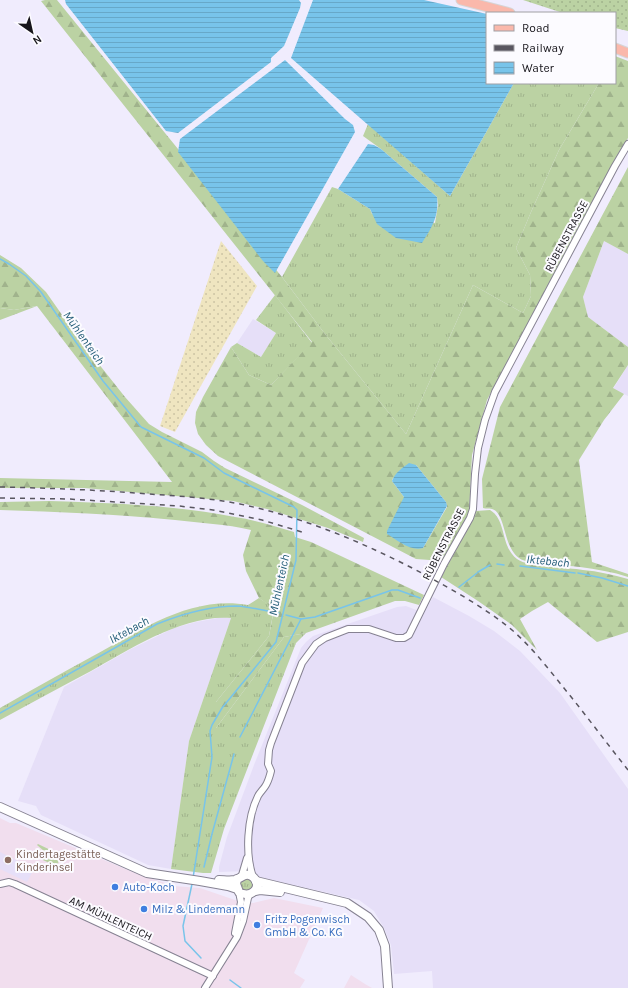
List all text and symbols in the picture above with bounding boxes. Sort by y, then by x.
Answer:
north arrow [12,12,52,52]
legend [486,12,616,84]
text: Road [522,21,550,35]
text: N [30,32,44,47]
text: Railway [522,41,564,55]
text: Water [522,61,555,75]
street label: RÜBENSTRASSE [541,198,591,274]
water label: Mühlenteich [60,308,108,368]
street label: RÜBENSTRASSE [419,506,467,582]
water label: Iktebach [526,552,570,570]
water label: Mühlenteich [266,553,292,617]
water label: Iktebach [107,613,151,647]
place label: Kindertagestätte Kinderinsel [16,848,101,874]
marker: Kindertagestätte Kinderinsel [3,855,13,865]
place label: Auto-Koch [123,881,175,894]
marker: Auto-Koch [110,882,120,892]
street label: AM MÜHLENTEICH [67,893,155,943]
place label: Milz & Lindemann [152,903,245,916]
marker: Milz & Lindemann [139,904,149,914]
place label: Fritz Pogenwisch GmbH & Co. KG [265,913,350,939]
marker: Fritz Pogenwisch GmbH & Co. KG [252,920,262,930]

